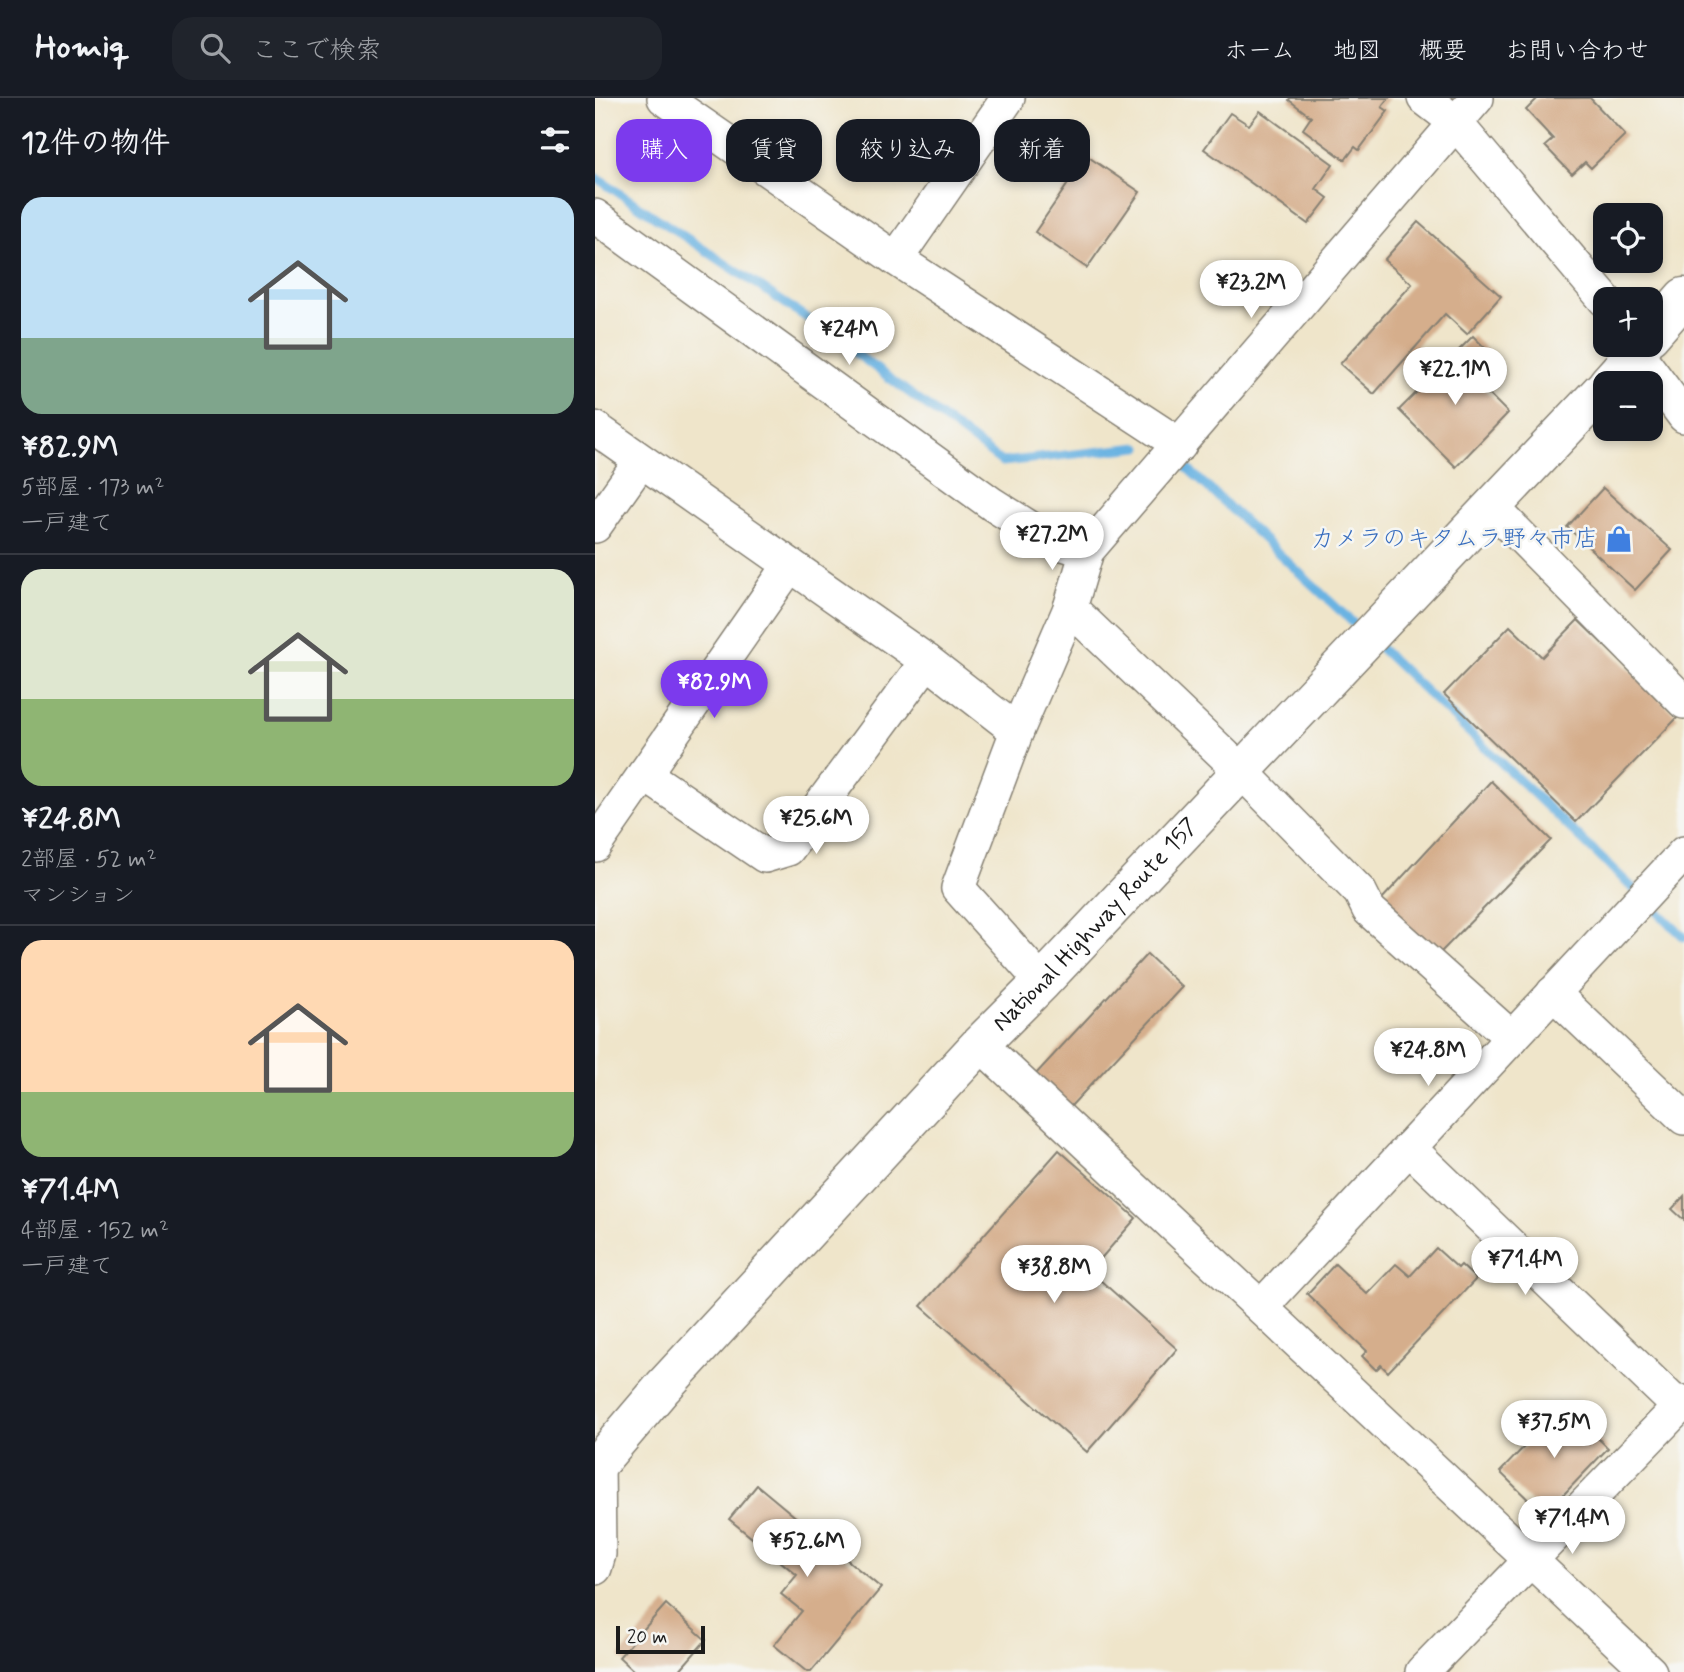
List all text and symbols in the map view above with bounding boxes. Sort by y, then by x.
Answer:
search box [172,17,662,80]
text: Homiq [35,26,130,70]
icon: search [196,29,234,67]
text: ここで検索 [252,34,382,68]
text: ホーム [1224,36,1295,67]
text: 地図 [1333,36,1381,67]
text: 概要 [1419,36,1467,67]
text: お問い合わせ [1505,36,1649,67]
chip: 購入 [616,119,712,182]
chip: 賃貸 [726,119,822,182]
chip: 絞り込み [836,119,980,182]
chip: 新着 [994,119,1090,182]
icon: filters [536,121,574,159]
text: 12件の物件 [21,124,170,163]
map controls [1593,203,1663,441]
button: locate [1593,203,1663,273]
icon: home [235,242,361,368]
pin: ¥23.2M [1194,260,1308,320]
text: ¥23.2M [1216,268,1286,298]
button: + [1593,287,1663,357]
pin: ¥24M [808,308,890,367]
text: ¥24M [820,315,878,345]
pin: ¥22.1M [1398,348,1512,407]
text: ¥22.1M [1419,355,1491,385]
button: − [1593,371,1663,441]
text: ¥82.9M [21,428,118,467]
text: 5部屋 · 173 m² [21,473,164,503]
text: 一戸建て [21,509,113,539]
pin: ¥27.2M [995,512,1109,572]
text: ¥27.2M [1016,520,1088,550]
place label: カメラのキタムラ野々市店 [1310,524,1598,555]
shop icon: カメラのキタムラ野々市店 [1604,524,1634,554]
icon: home [235,614,361,740]
pin: ¥82.9M [657,660,771,720]
text: ¥82.9M [677,668,751,698]
pin: ¥25.6M [759,796,873,856]
text: ¥24.8M [21,800,121,839]
text: ¥25.6M [779,804,853,834]
street label: National Highway Route 157 [986,811,1205,1038]
text: 2部屋 · 52 m² [21,845,157,875]
text: マンション [21,881,135,911]
icon: home [235,985,361,1111]
pin: ¥24.8M [1371,1028,1485,1088]
text: ¥24.8M [1390,1036,1466,1066]
text: ¥71.4M [21,1171,119,1210]
text: 4部屋 · 152 m² [21,1216,169,1246]
pin: ¥71.4M [1468,1238,1582,1297]
text: ¥71.4M [1487,1245,1563,1275]
pin: ¥38.8M [997,1246,1111,1305]
text: 一戸建て [21,1252,113,1282]
text: ¥38.8M [1017,1253,1091,1283]
pin: ¥37.5M [1497,1400,1611,1460]
text: ¥37.5M [1517,1408,1591,1438]
pin: ¥71.4M [1515,1496,1629,1556]
text: ¥71.4M [1534,1504,1610,1534]
pin: ¥52.6M [750,1520,864,1579]
text: ¥52.6M [769,1527,845,1557]
scale bar [616,1623,705,1655]
text: 20 m [627,1625,667,1650]

